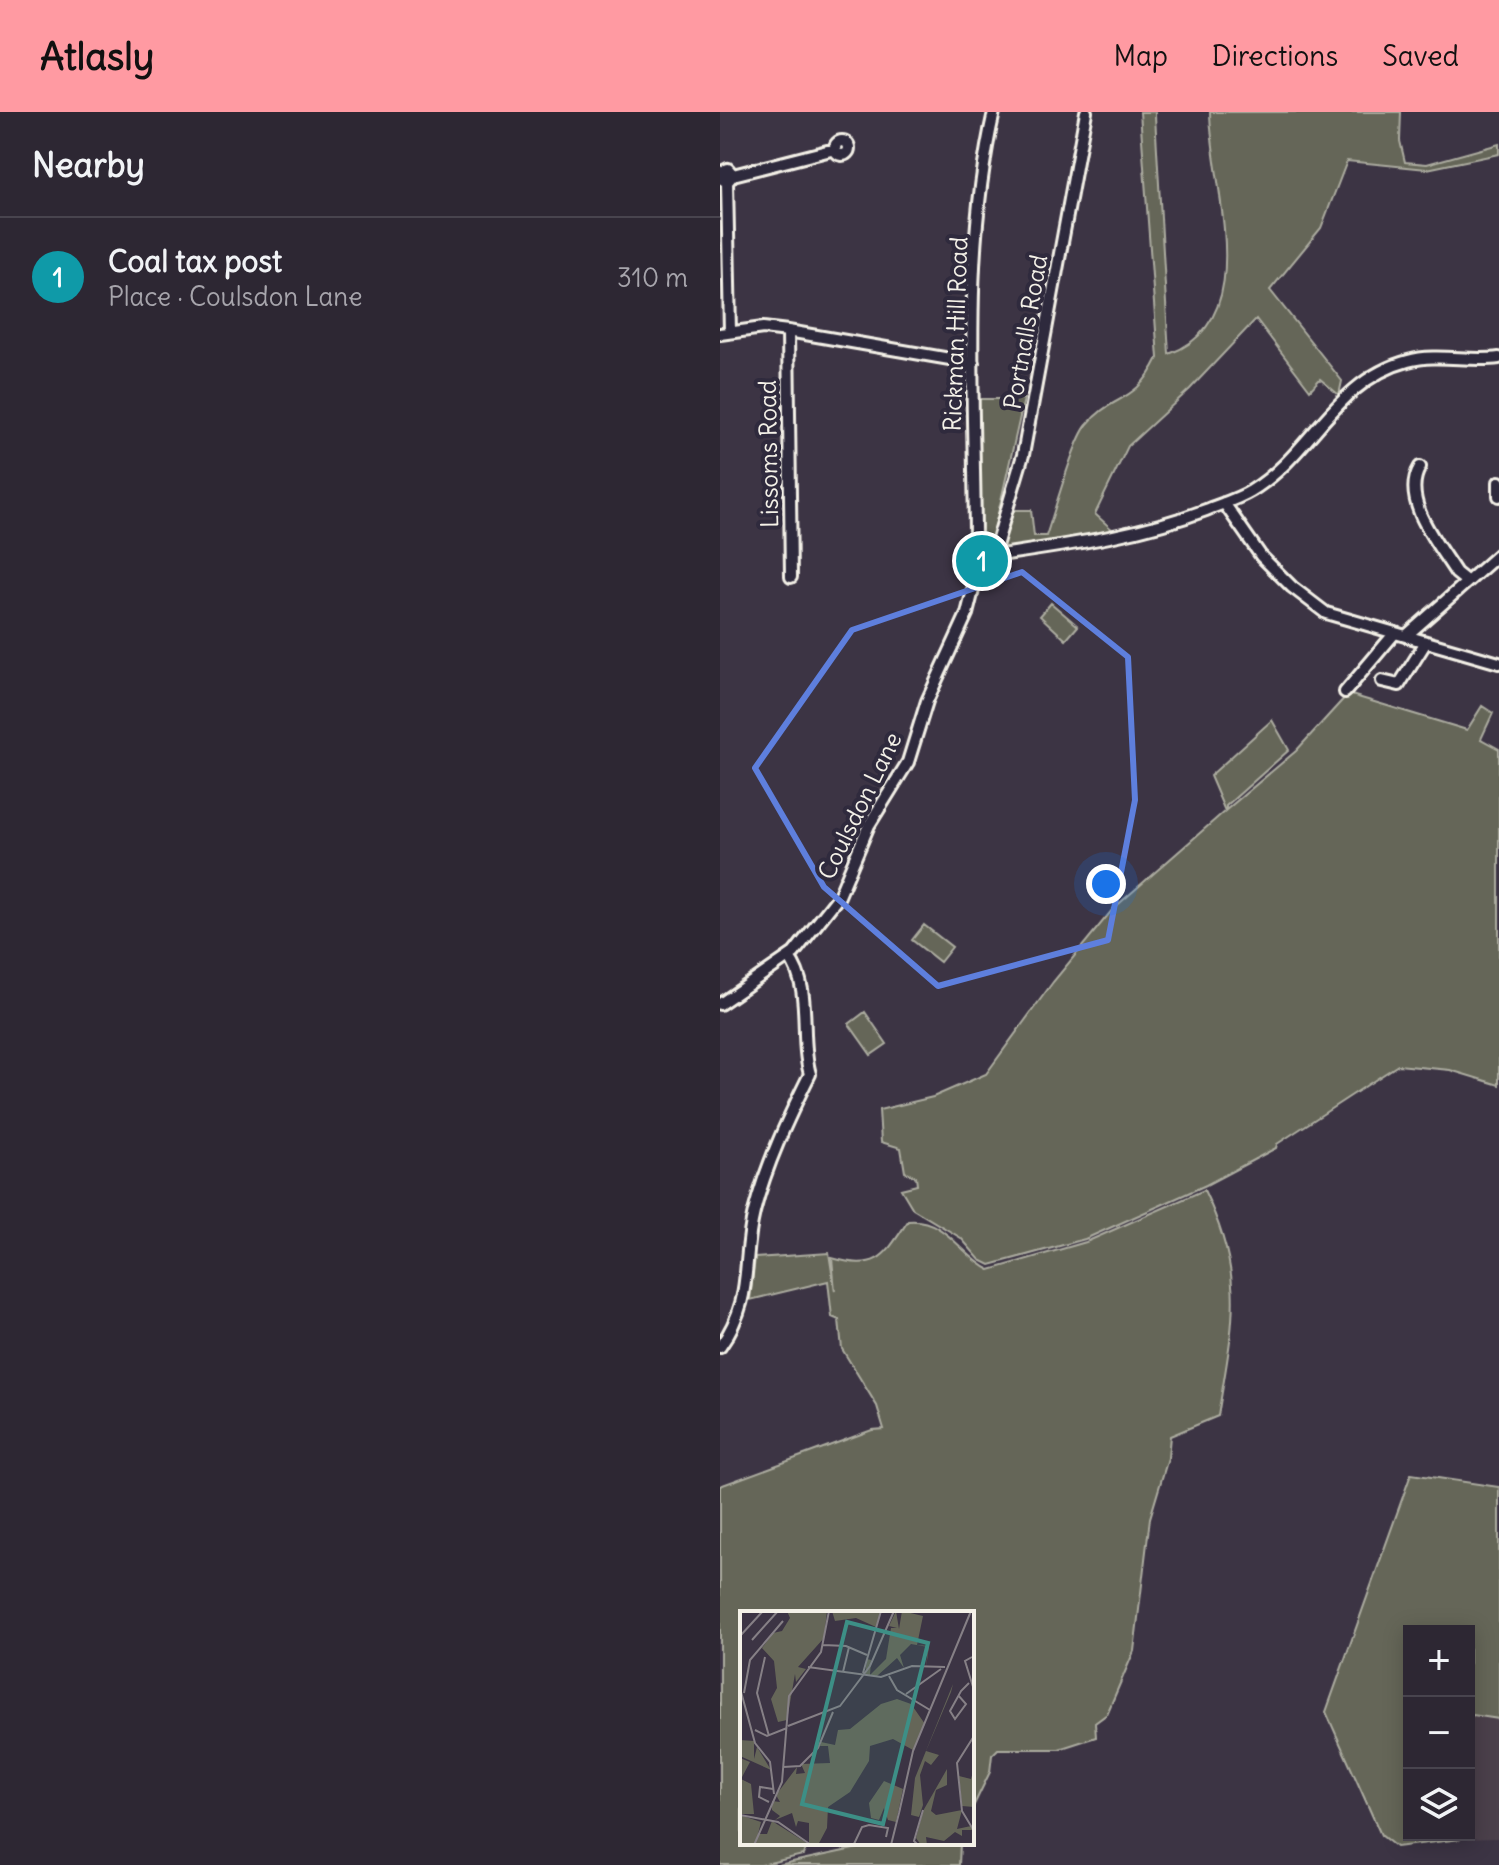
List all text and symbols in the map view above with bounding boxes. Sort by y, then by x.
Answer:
text: Atlasly [40,33,154,80]
text: Map [1113,38,1168,74]
text: Directions [1212,38,1338,74]
text: Saved [1382,38,1459,74]
text: Nearby [32,143,145,186]
street label: Rickman Hill Road [937,236,973,432]
text: Coal tax post [108,242,282,280]
street label: Portnalls Road [997,252,1053,412]
text: 1 [53,261,63,294]
text: 310 m [617,261,688,294]
text: Place · Coulsdon Lane [108,280,362,313]
street label: Lissoms Road [752,380,784,528]
pin: 1 [956,531,1008,591]
street label: Coulsdon Lane [811,727,908,884]
your location [1086,864,1126,904]
inset map [740,1611,974,1845]
map controls [1403,1625,1475,1841]
button: + [1403,1625,1475,1697]
button: − [1403,1697,1475,1769]
button: layers [1403,1769,1475,1841]

